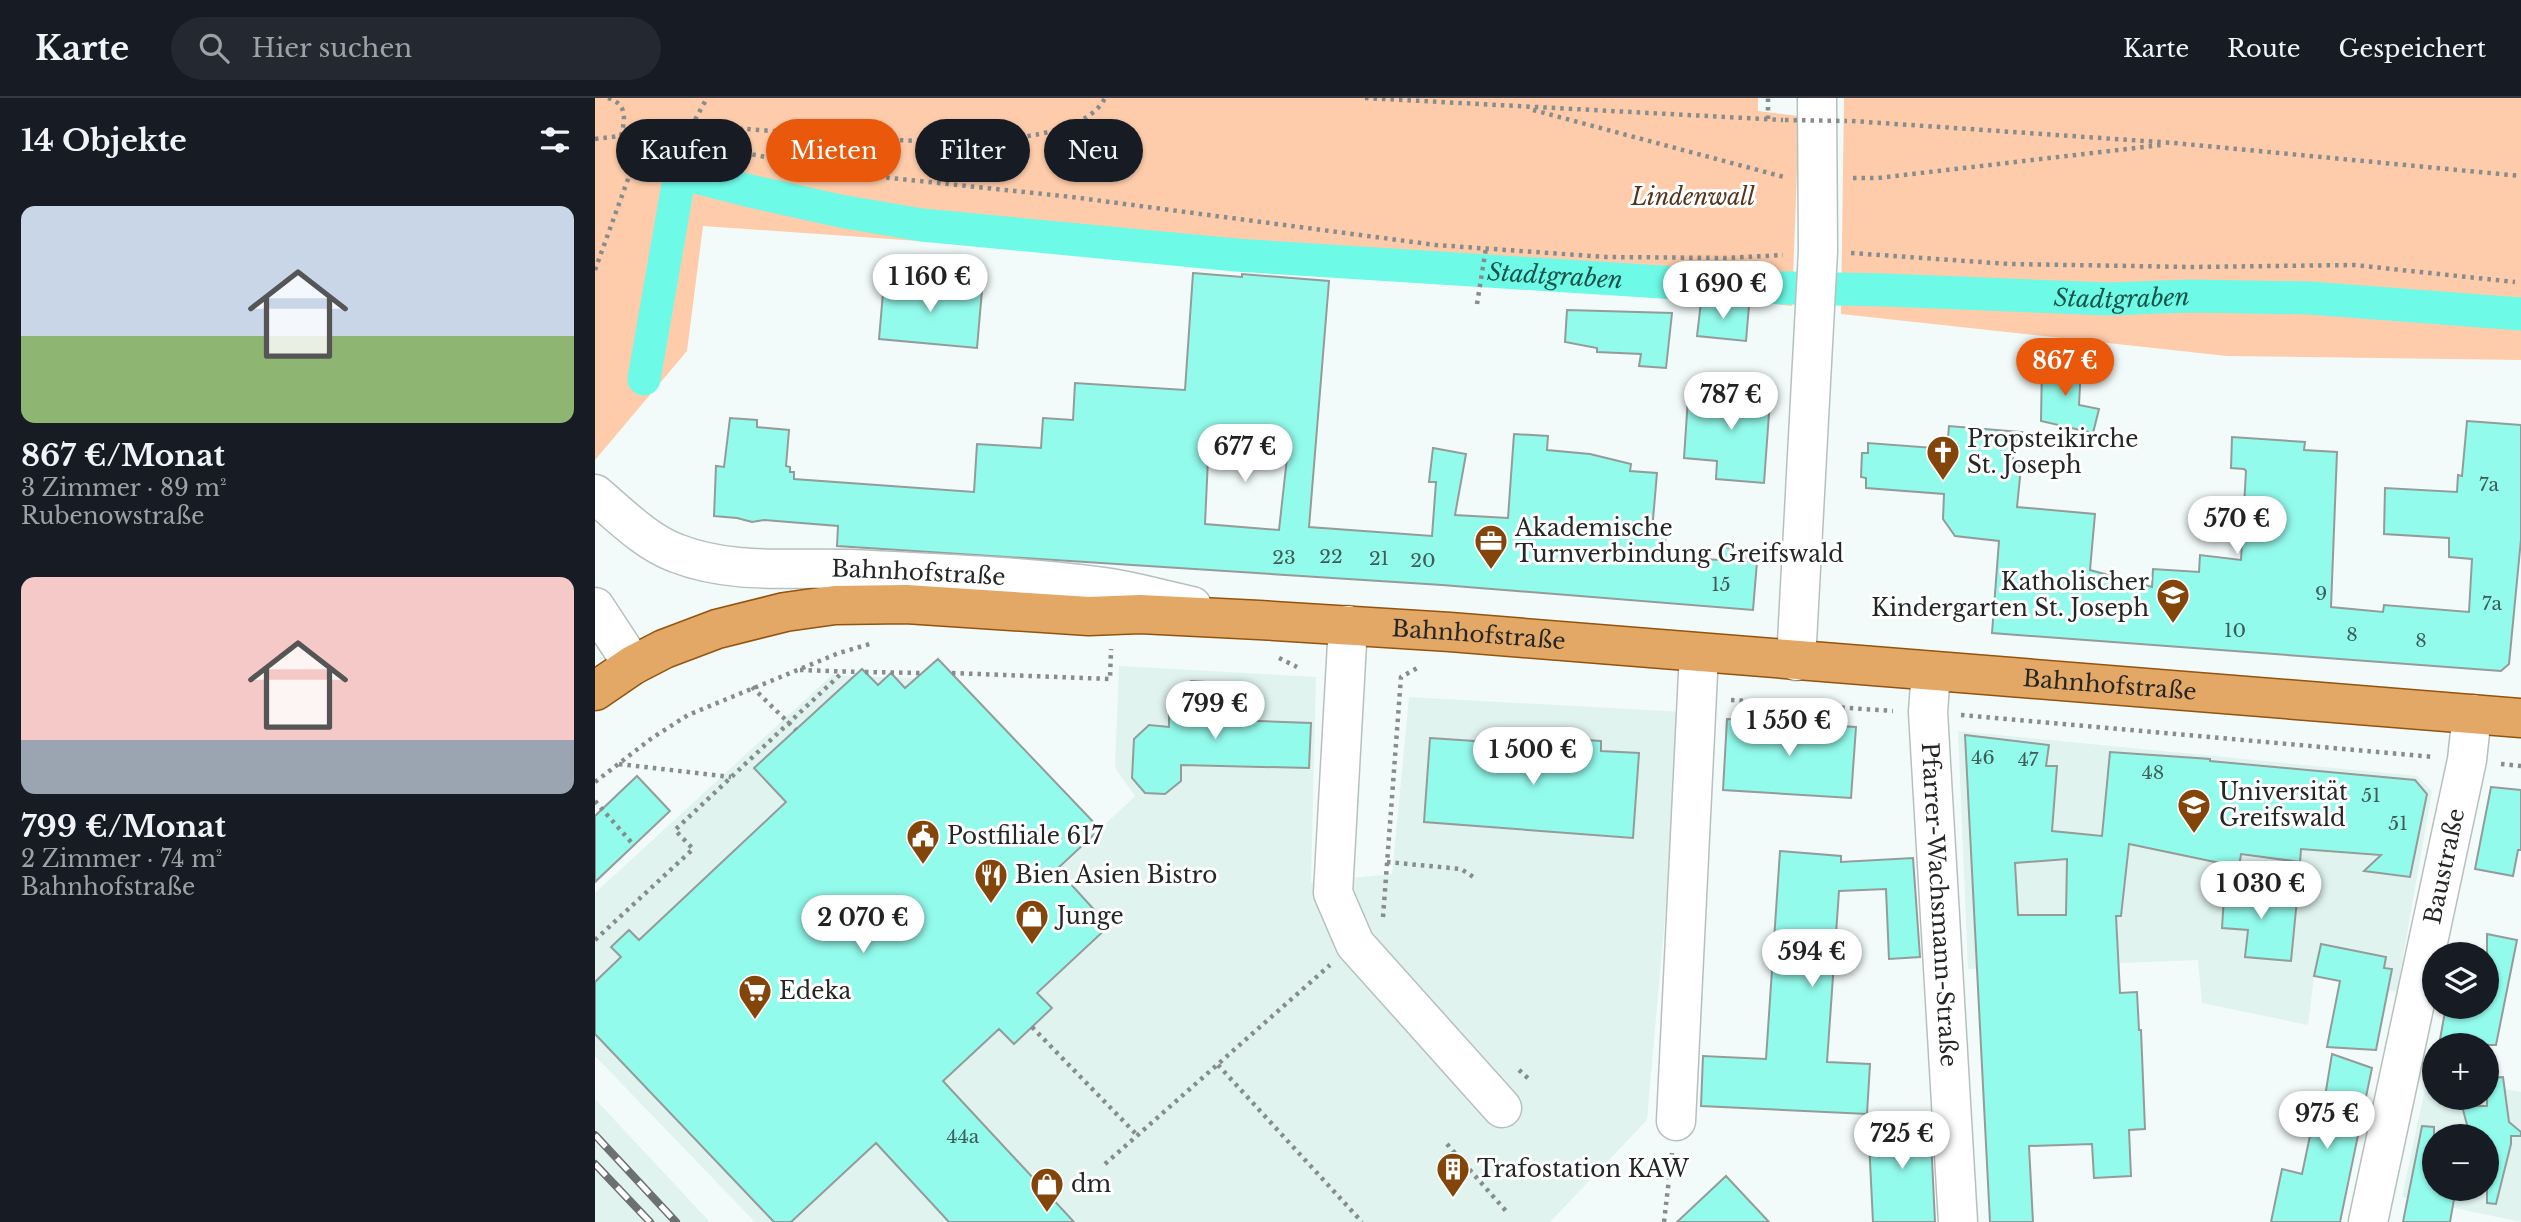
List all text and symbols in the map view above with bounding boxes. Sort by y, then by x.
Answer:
search box [171,17,661,80]
text: Karte [35,28,129,69]
icon: search [195,29,233,67]
text: Hier suchen [251,32,412,64]
text: Karte [2123,34,2189,63]
text: Route [2227,34,2301,63]
text: Gespeichert [2339,34,2486,63]
chip: Kaufen [616,119,752,182]
chip: Mieten [766,119,901,182]
chip: Filter [915,119,1030,182]
chip: Neu [1044,119,1143,182]
icon: filters [536,121,574,159]
text: 14 Objekte [21,122,187,159]
park label: Lindenwall [1630,183,1756,211]
icon: home [235,251,361,377]
pin: 1 160 € [865,254,995,314]
water label: Stadtgraben [1486,256,1624,294]
pin: 1 690 € [1658,262,1788,321]
text: 1 160 € [889,263,971,291]
text: 1 690 € [1679,270,1767,298]
water label: Stadtgraben [2053,282,2190,314]
pin: 867 € [2016,338,2114,398]
text: 867 € [2032,347,2098,375]
pin: 787 € [1682,372,1780,432]
text: 787 € [1700,381,1762,409]
pin: 677 € [1196,424,1294,484]
place label: Propsteikirche St. Joseph [1967,425,2138,479]
text: 677 € [1214,433,1276,461]
church icon: Propsteikirche St. Joseph [1924,433,1962,482]
text: 867 €/Monat [21,437,225,474]
house number: 7a [2479,473,2499,496]
text: 3 Zimmer · 89 m² [21,474,227,502]
pin: 570 € [2188,496,2286,556]
text: Rubenowstraße [21,502,204,530]
text: 570 € [2204,505,2270,533]
place label: Akademische Turnverbindung Greifswald [1514,514,1844,568]
office icon: Akademische Turnverbindung Greifswald [1472,522,1510,571]
house number: 22 [1319,545,1343,568]
house number: 23 [1272,546,1296,569]
house number: 21 [1369,547,1389,570]
house number: 20 [1410,549,1436,572]
street label: Bahnhofstraße [831,555,1006,591]
place label: Katholischer Kindergarten St. Joseph [1871,568,2149,622]
house number: 15 [1711,573,1731,596]
school or university icon: Katholischer Kindergarten St. Joseph [2154,576,2192,625]
house number: 9 [2315,582,2327,605]
house number: 7a [2482,592,2502,615]
street label: Bahnhofstraße [1391,614,1567,655]
house number: 10 [2224,619,2246,642]
icon: home [235,622,361,748]
house number: 8 [2346,623,2358,646]
house number: 8 [2415,629,2427,652]
street label: Bahnhofstraße [2022,664,2198,706]
pin: 799 € [1166,682,1264,741]
text: 799 € [1182,690,1248,718]
pin: 1 550 € [1724,698,1854,758]
text: 1 550 € [1747,707,1831,735]
pin: 1 500 € [1468,728,1598,787]
text: 1 500 € [1489,736,1577,764]
street label: Pfarrer-Wachsmann-Straße [1916,741,1963,1068]
house number: 46 [1971,746,1995,769]
house number: 47 [2018,748,2039,771]
house number: 48 [2142,761,2164,784]
place label: Universität Greifswald [2219,778,2348,832]
house number: 51 [2361,784,2381,807]
school or university icon: Universität Greifswald [2175,786,2213,835]
street label: Baustraße [2418,806,2470,927]
text: 799 €/Monat [21,808,226,845]
house number: 51 [2388,812,2408,835]
public building icon: Postfiliale 617 [904,817,942,866]
place label: Postfiliale 617 [947,822,1104,850]
text: 2 Zimmer · 74 m² [21,845,222,873]
restaurant icon: Bien Asien Bistro [972,856,1010,905]
place label: Bien Asien Bistro [1015,861,1217,889]
pin: 1 030 € [2196,862,2326,921]
text: 1 030 € [2216,870,2306,898]
text: Bahnhofstraße [21,873,195,901]
pin: 2 070 € [798,896,928,955]
shop icon: Junge [1013,897,1051,946]
place label: Junge [1054,902,1124,930]
text: 2 070 € [817,904,909,932]
pin: 594 € [1763,930,1861,989]
text: 594 € [1778,938,1846,966]
map controls [2422,942,2499,1201]
button: layers [2422,942,2499,1019]
supermarket icon: Edeka [736,972,774,1021]
place label: Edeka [779,977,852,1005]
button: + [2422,1033,2499,1110]
pin: 975 € [2278,1091,2376,1151]
text: 975 € [2295,1100,2359,1128]
pin: 725 € [1853,1112,1951,1171]
text: 725 € [1870,1120,1934,1148]
button: − [2422,1124,2499,1201]
house number: 44a [947,1125,980,1148]
building icon: Trafostation KAW [1434,1150,1472,1199]
place label: Trafostation KAW [1477,1155,1690,1183]
shop icon: dm [1028,1165,1066,1214]
place label: dm [1071,1170,1112,1198]

